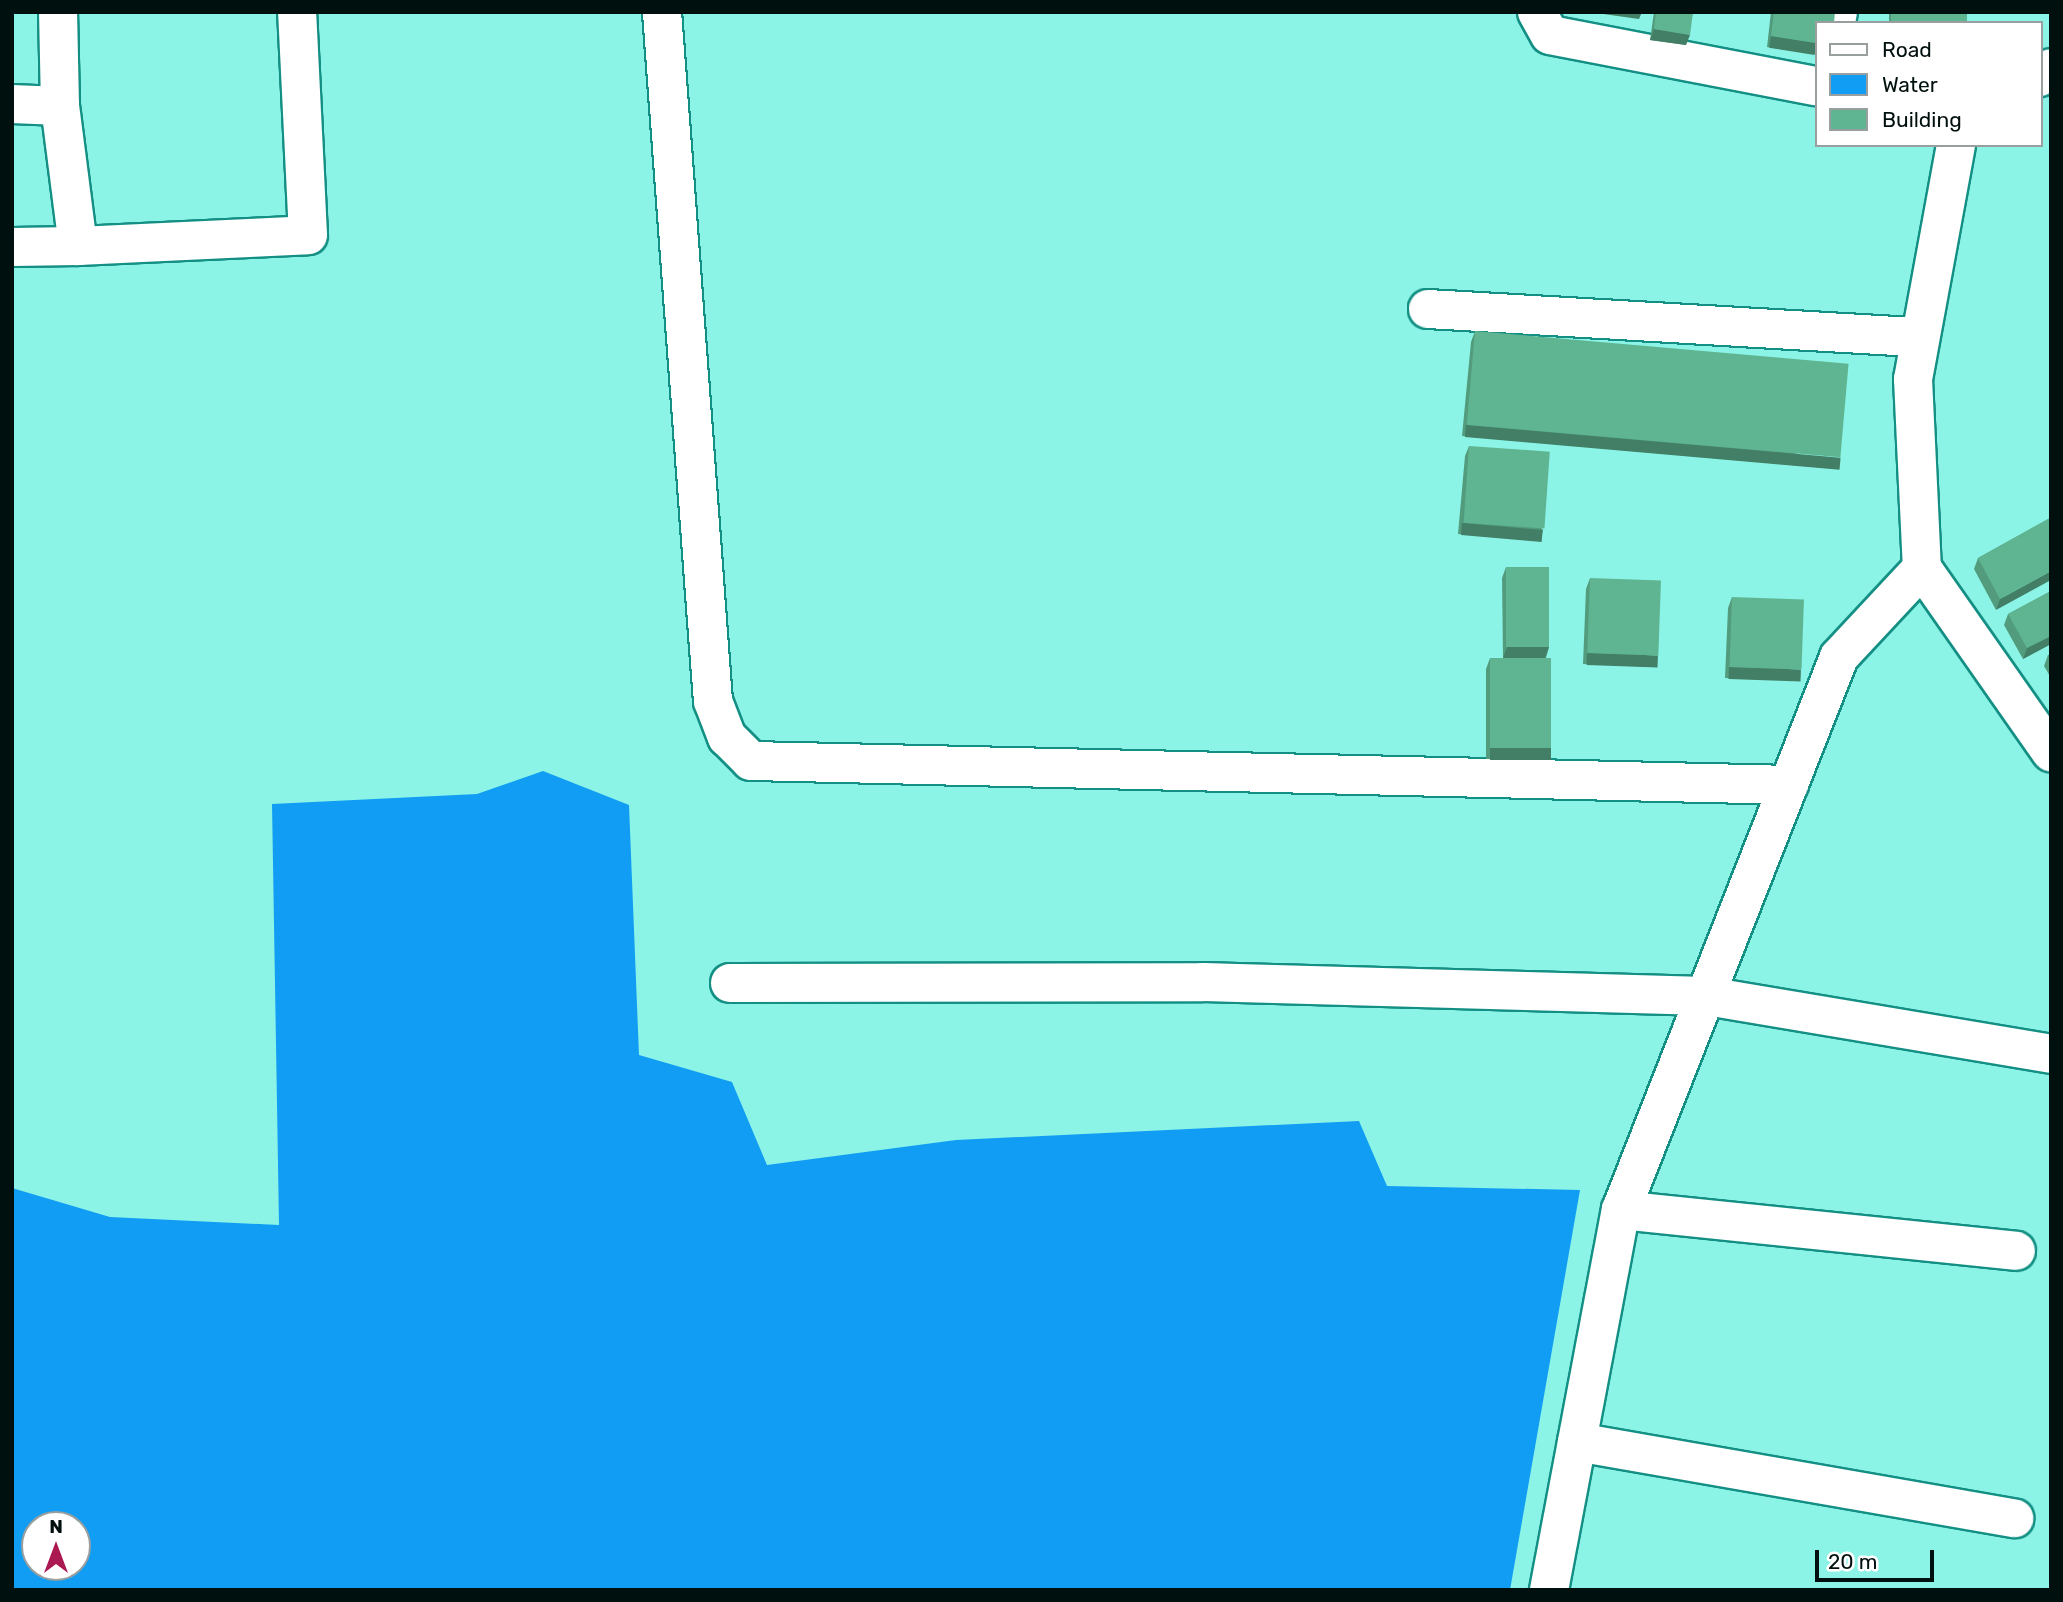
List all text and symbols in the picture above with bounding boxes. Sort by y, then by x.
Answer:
legend [1814,21,2042,147]
text: Road [1882,37,1932,62]
text: Water [1882,72,1938,97]
text: Building [1882,107,1962,132]
north arrow [21,1511,91,1581]
text: N [49,1515,63,1538]
scale bar [1818,1536,1937,1580]
text: 20 m [1828,1549,1877,1574]

